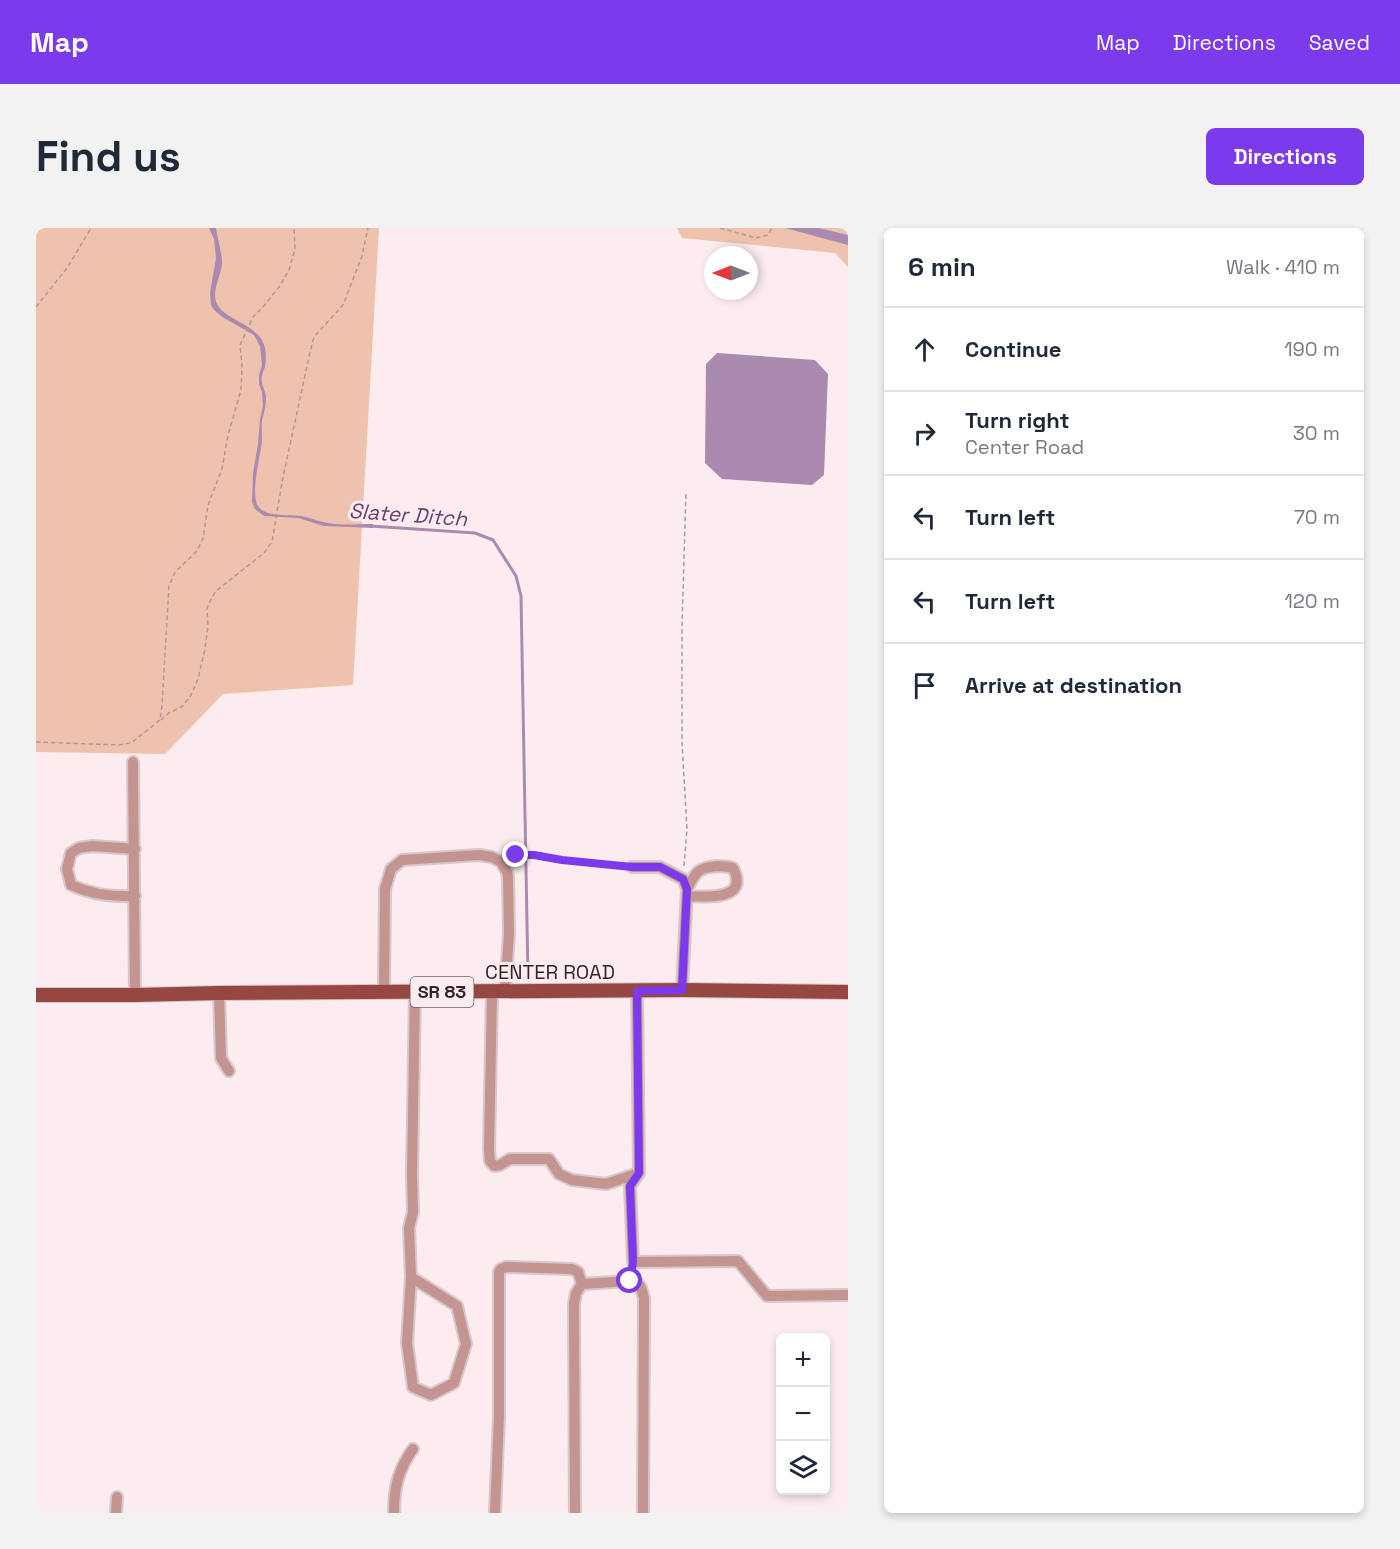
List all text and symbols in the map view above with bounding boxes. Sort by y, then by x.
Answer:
text: Map [30,24,89,60]
text: Map [1096,29,1140,56]
text: Directions [1173,29,1276,56]
text: Saved [1309,29,1370,56]
button: Directions [1206,128,1364,185]
text: Find us [36,130,181,183]
north arrow [704,246,758,300]
text: 6 min [908,250,976,284]
text: Walk · 410 m [1226,254,1340,280]
icon: ahead [908,333,941,366]
text: Continue [965,335,1061,363]
text: 190 m [1284,336,1340,362]
text: Turn right [965,406,1070,434]
icon: right [908,417,941,450]
text: 30 m [1293,420,1340,446]
text: Center Road [965,434,1084,460]
water label: Slater Ditch [348,497,469,532]
icon: left [908,501,941,534]
text: Turn left [965,503,1055,531]
text: 70 m [1294,504,1340,530]
icon: left [908,585,941,618]
text: Turn left [965,587,1055,615]
text: 120 m [1284,588,1340,614]
icon: arrive [908,669,941,702]
text: Arrive at destination [965,671,1182,699]
route end [502,841,528,867]
street label: CENTER ROAD [485,959,615,985]
road number: SR 83 [410,977,474,1007]
route start [616,1267,642,1293]
map controls [776,1333,830,1495]
button: + [776,1333,830,1387]
button: − [776,1387,830,1441]
button: layers [776,1441,830,1495]

